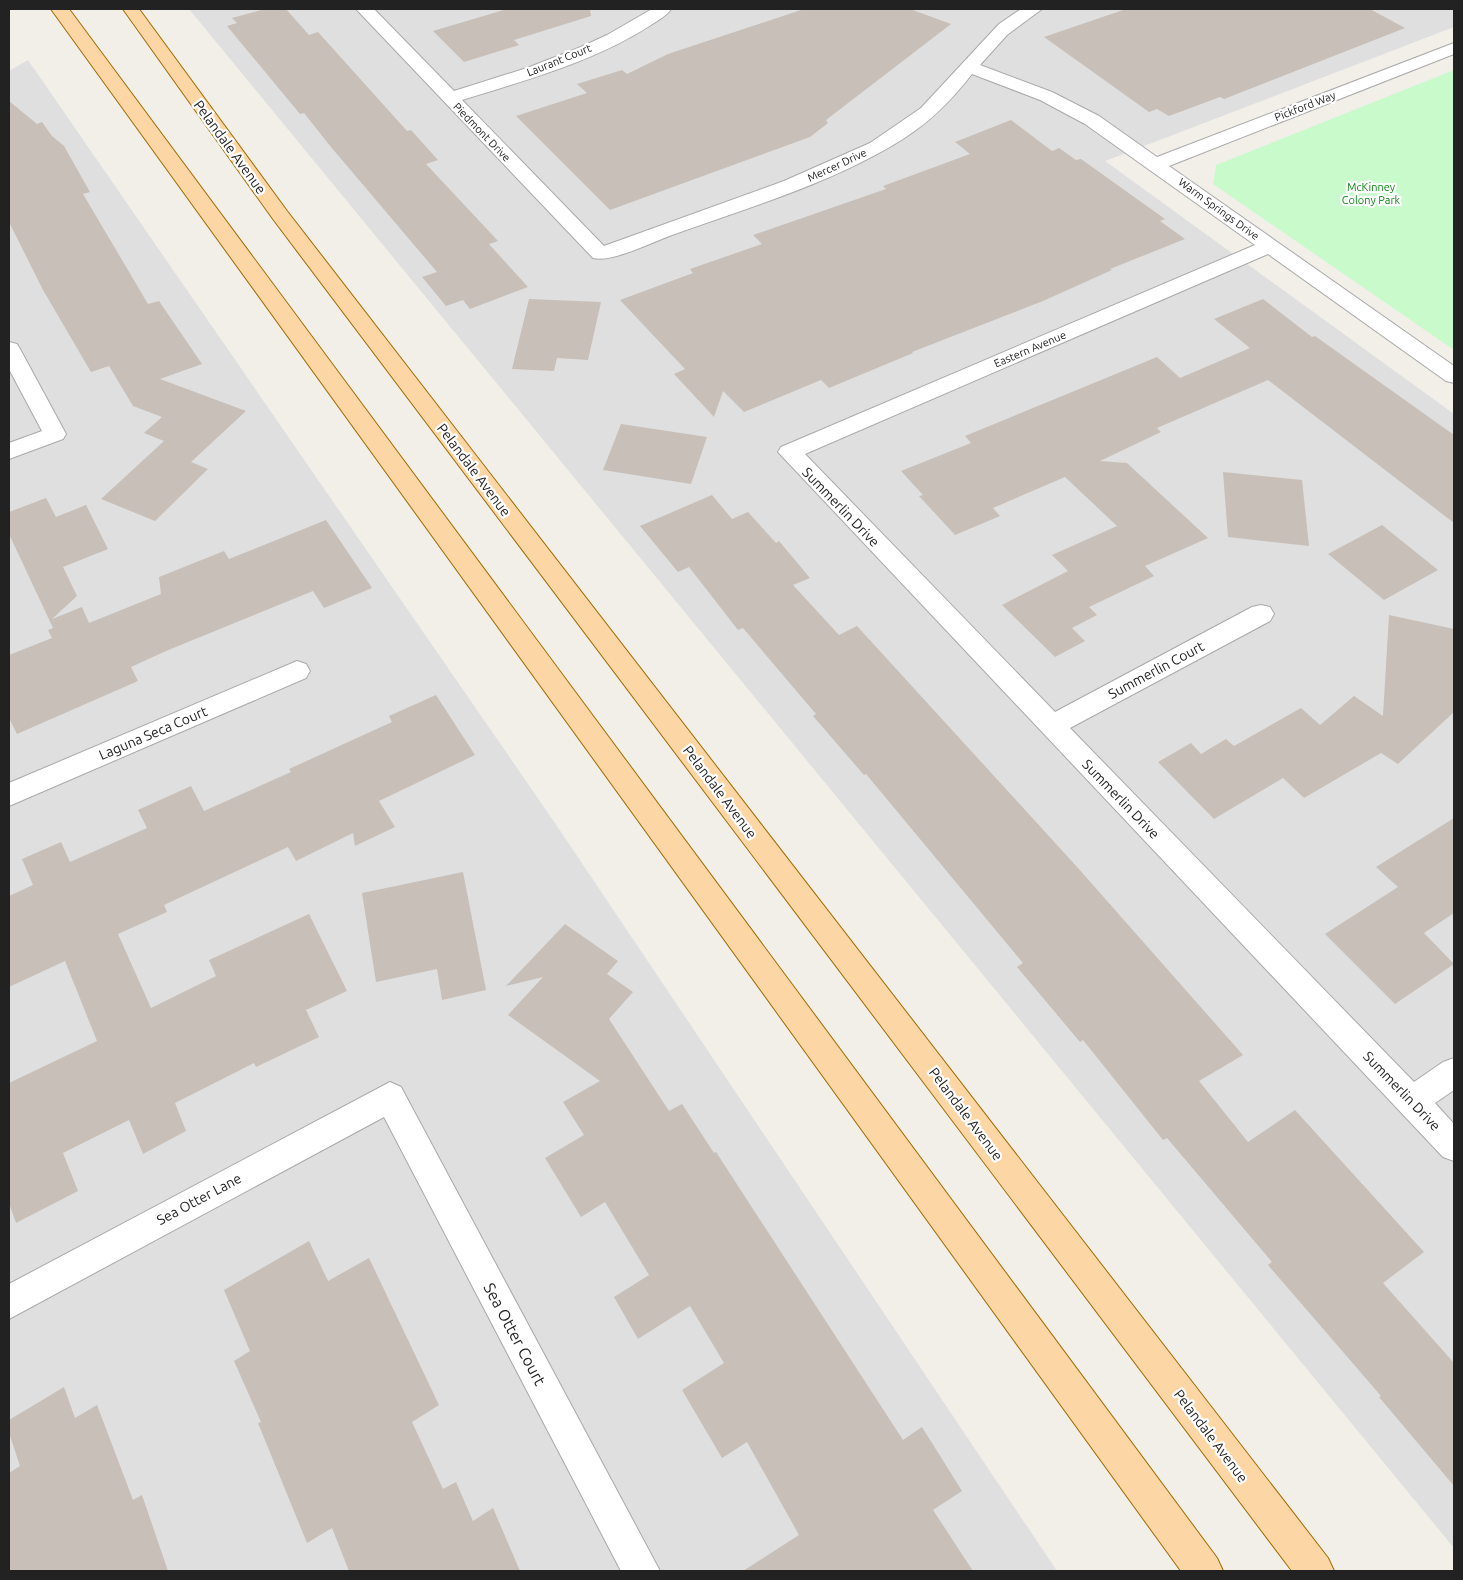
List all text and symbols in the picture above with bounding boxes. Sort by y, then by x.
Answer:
street label: Laurant Court [525,41,594,78]
street label: Pickford Way [1273,89,1338,123]
street label: Pelandale Avenue [191,97,269,197]
street label: Piedmont Drive [451,100,513,164]
street label: Mercer Drive [806,146,868,184]
street label: Warm Springs Drive [1176,176,1262,242]
park label: McKinney Colony Park [1342,181,1401,206]
street label: Eastern Avenue [992,328,1068,370]
street label: Pelandale Avenue [434,421,514,519]
street label: Summerlin Drive [799,464,883,550]
street label: Summerlin Court [1105,638,1207,702]
street label: Laguna Seca Court [96,703,210,763]
street label: Pelandale Avenue [680,743,760,841]
street label: Summerlin Drive [1079,756,1163,842]
street label: Summerlin Drive [1360,1048,1444,1134]
street label: Pelandale Avenue [926,1065,1006,1163]
street label: Sea Otter Lane [154,1170,244,1228]
street label: Sea Otter Court [480,1280,550,1389]
street label: Pelandale Avenue [1171,1387,1251,1485]

